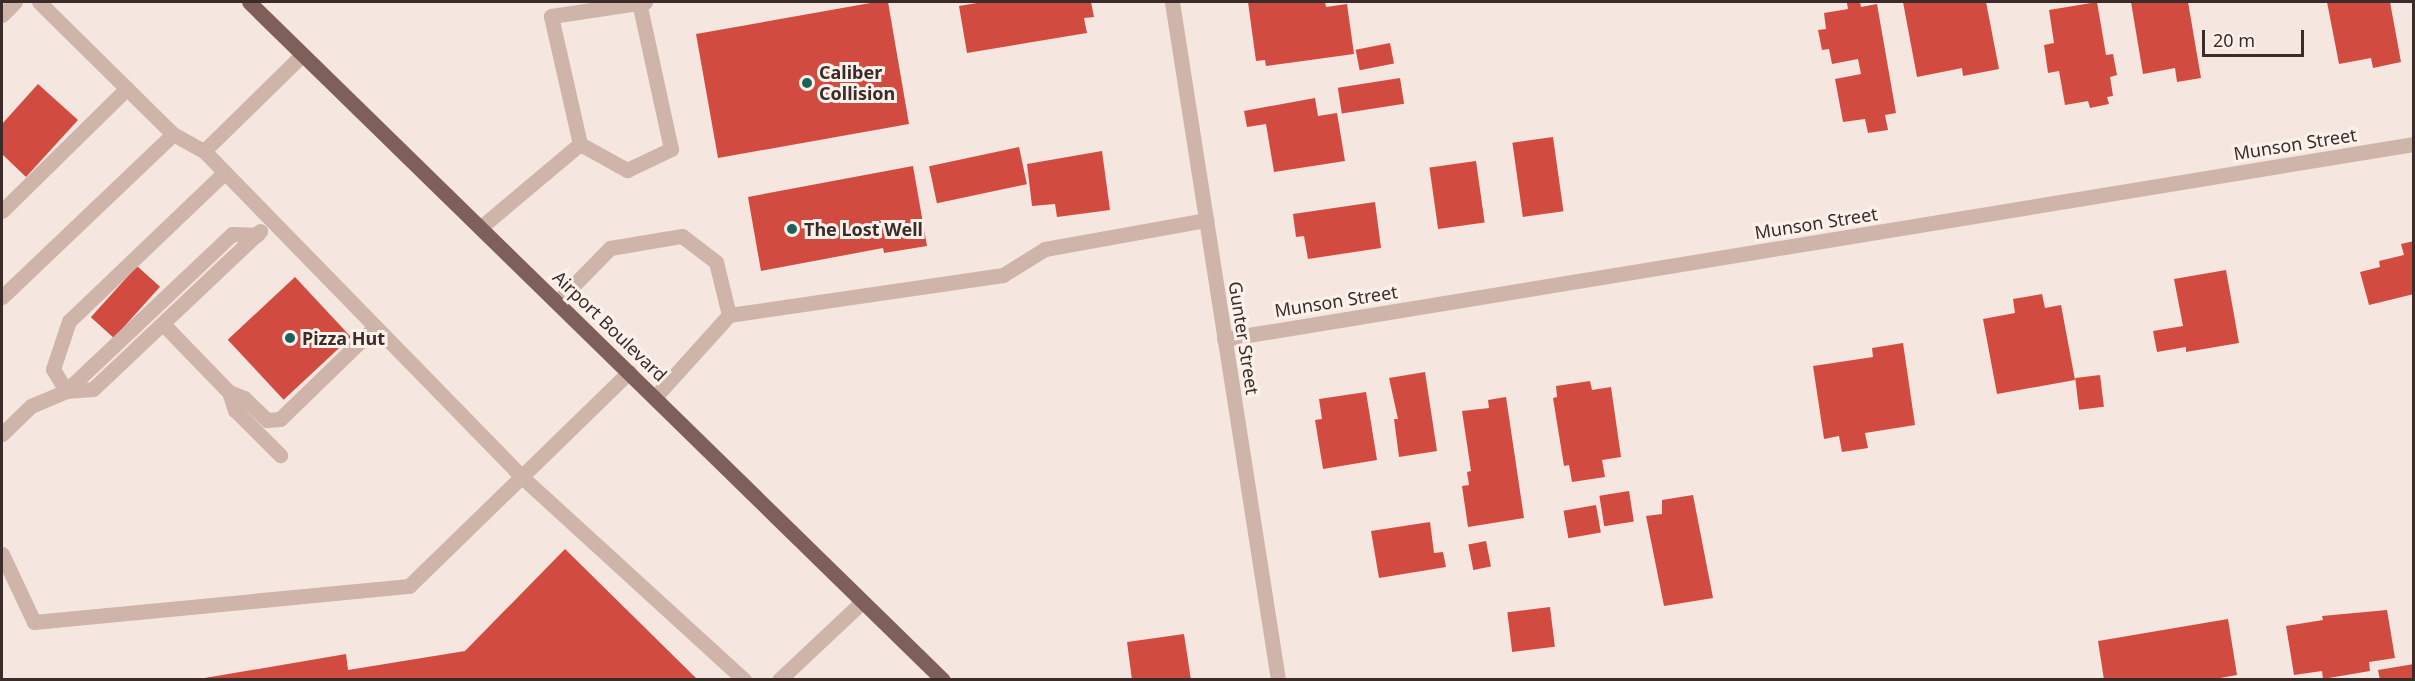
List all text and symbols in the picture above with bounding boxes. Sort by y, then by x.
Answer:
scale bar [2205,18,2307,56]
text: 20 m [2213,28,2255,52]
place label: Caliber Collision [819,62,895,104]
marker: Caliber Collision [800,76,814,90]
street label: Munson Street [2232,124,2358,164]
street label: Munson Street [1753,203,1879,243]
place label: The Lost Well [804,218,923,240]
marker: The Lost Well [785,222,799,236]
street label: Airport Boulevard [549,266,671,386]
street label: Gunter Street [1224,280,1264,396]
street label: Munson Street [1273,281,1399,321]
place label: Pizza Hut [302,327,385,349]
marker: Pizza Hut [283,331,297,345]

